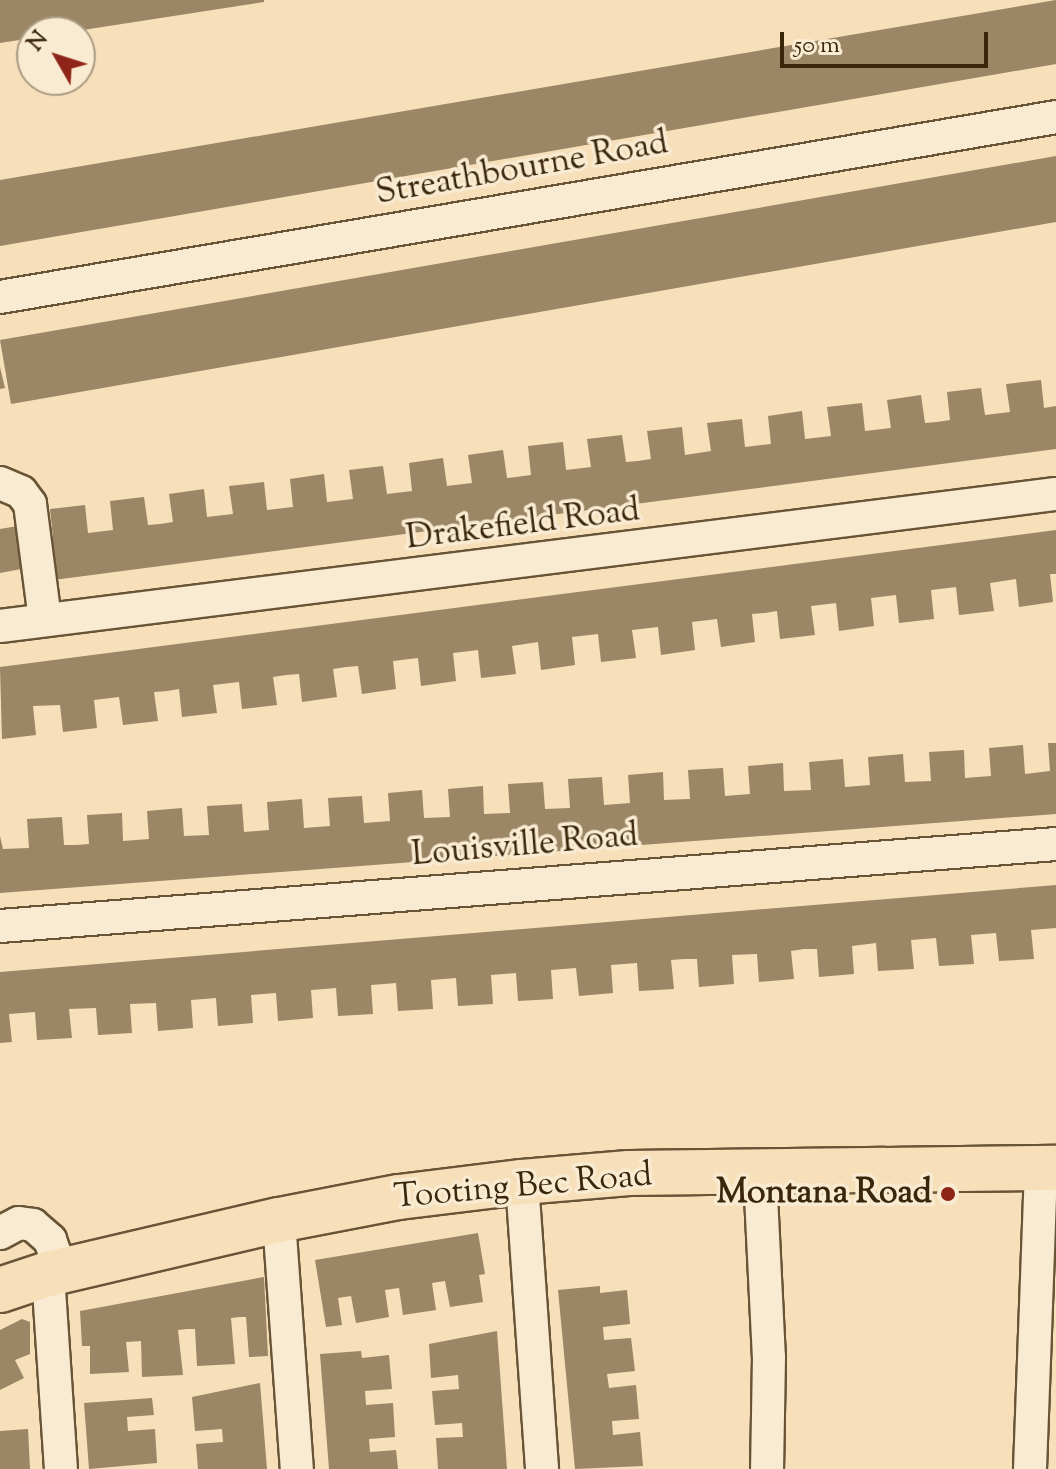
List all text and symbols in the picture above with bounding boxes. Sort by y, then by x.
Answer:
north arrow [16,16,96,96]
scale bar [784,16,992,66]
text: N [21,25,57,59]
text: 50 m [794,29,840,63]
street label: Streathbourne Road [373,123,671,215]
street label: Drakefield Road [404,490,642,560]
street label: Louisville Road [410,816,640,876]
street label: Tooting Bec Road [392,1155,654,1219]
place label: Montana Road [716,1174,932,1214]
marker: Montana Road [939,1185,957,1203]

